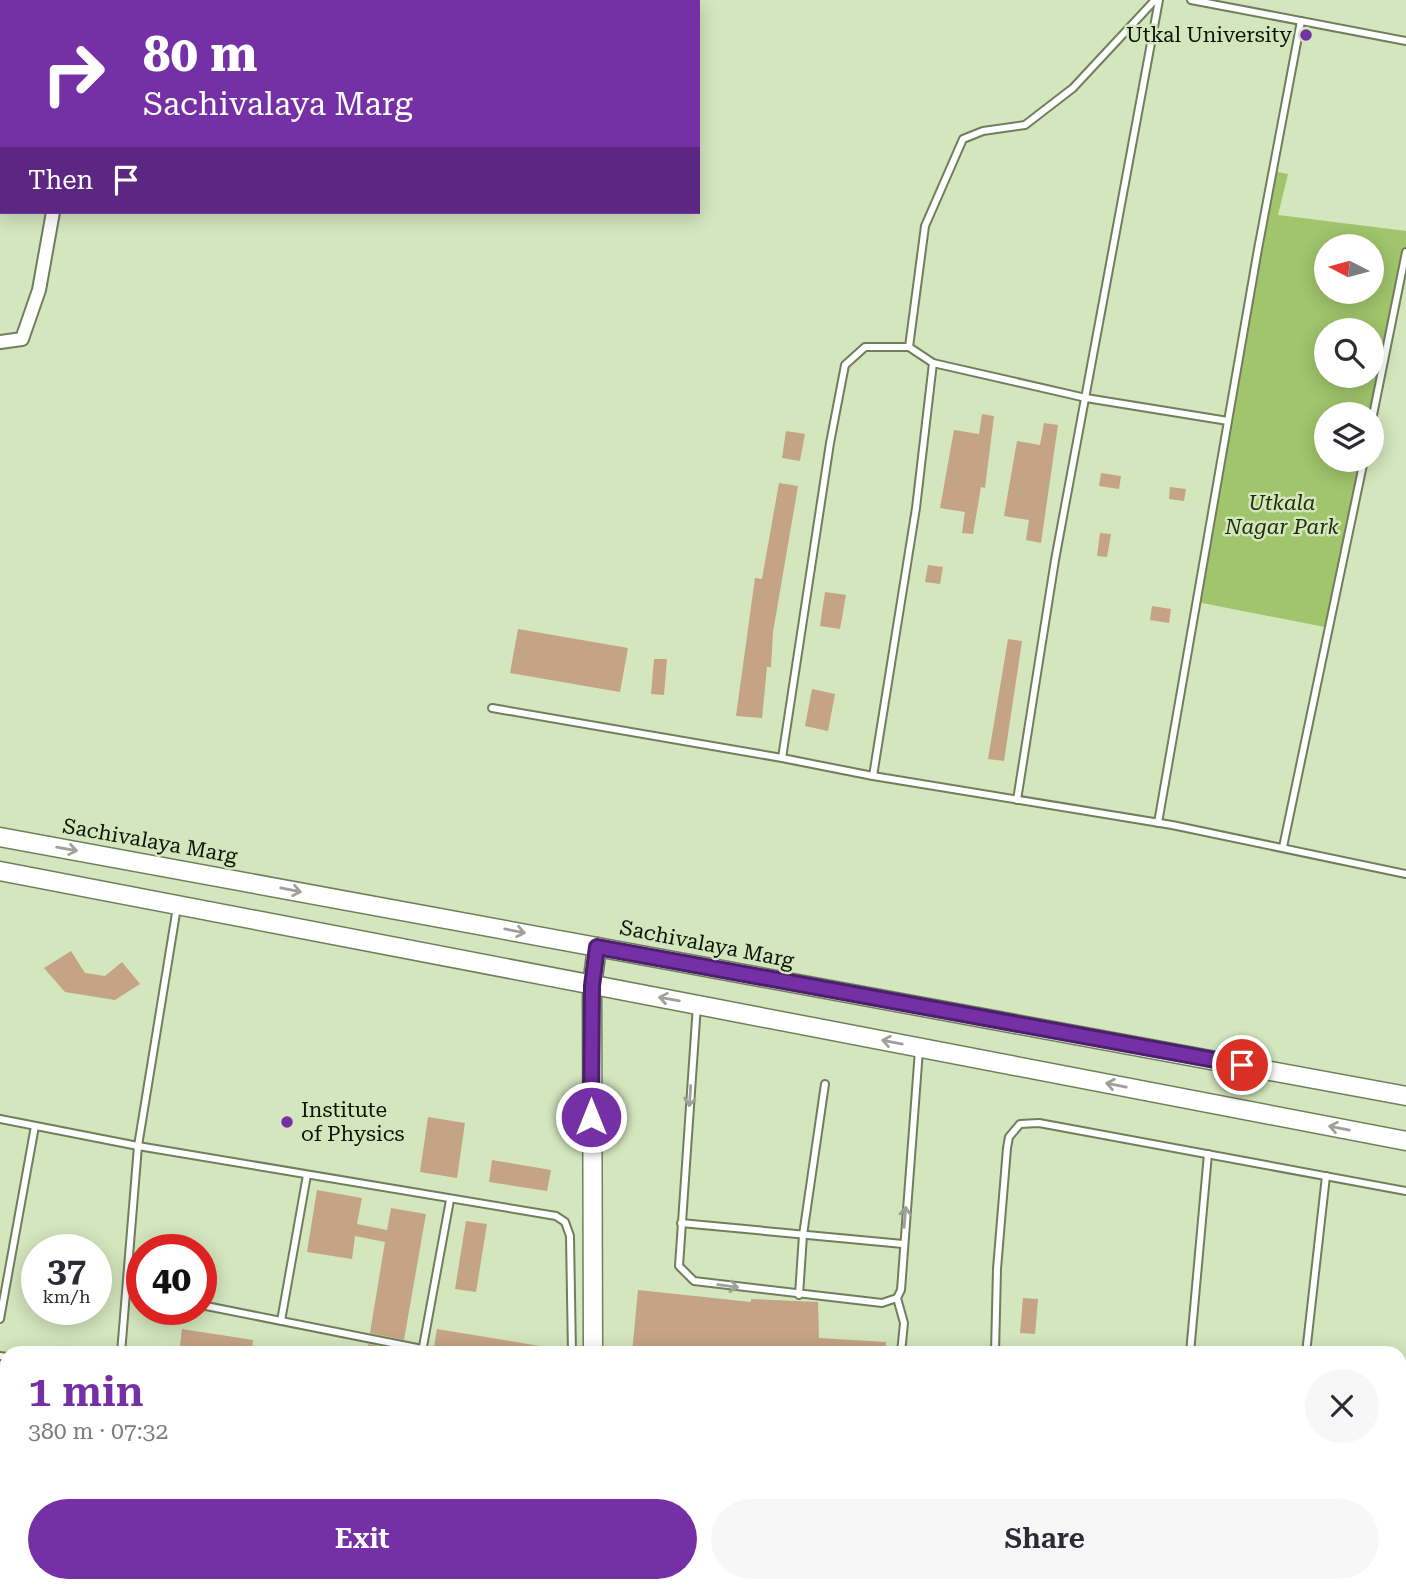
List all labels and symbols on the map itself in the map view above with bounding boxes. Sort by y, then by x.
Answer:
place label: Utkal University [1126,23,1293,47]
marker: Utkal University [1298,27,1314,43]
north arrow [1314,234,1384,304]
park label: Utkala Nagar Park [1224,491,1340,539]
street label: Sachivalaya Marg [61,814,239,868]
one-way arrow [55,843,78,856]
one-way arrow [279,883,302,897]
street label: Sachivalaya Marg [618,915,796,973]
one-way arrow [503,925,526,938]
one-way arrow [658,992,681,1005]
one-way arrow [881,1034,904,1048]
pin [1212,1035,1272,1095]
one-way arrow [1105,1078,1127,1092]
position arrow [554,1080,628,1154]
one-way arrow [684,1084,697,1107]
place label: Institute of Physics [301,1098,405,1146]
marker: Institute of Physics [279,1114,295,1130]
one-way arrow [1328,1121,1351,1134]
one-way arrow [899,1207,912,1229]
speed limit sign: 40 [126,1234,217,1325]
one-way arrow [717,1279,739,1292]

